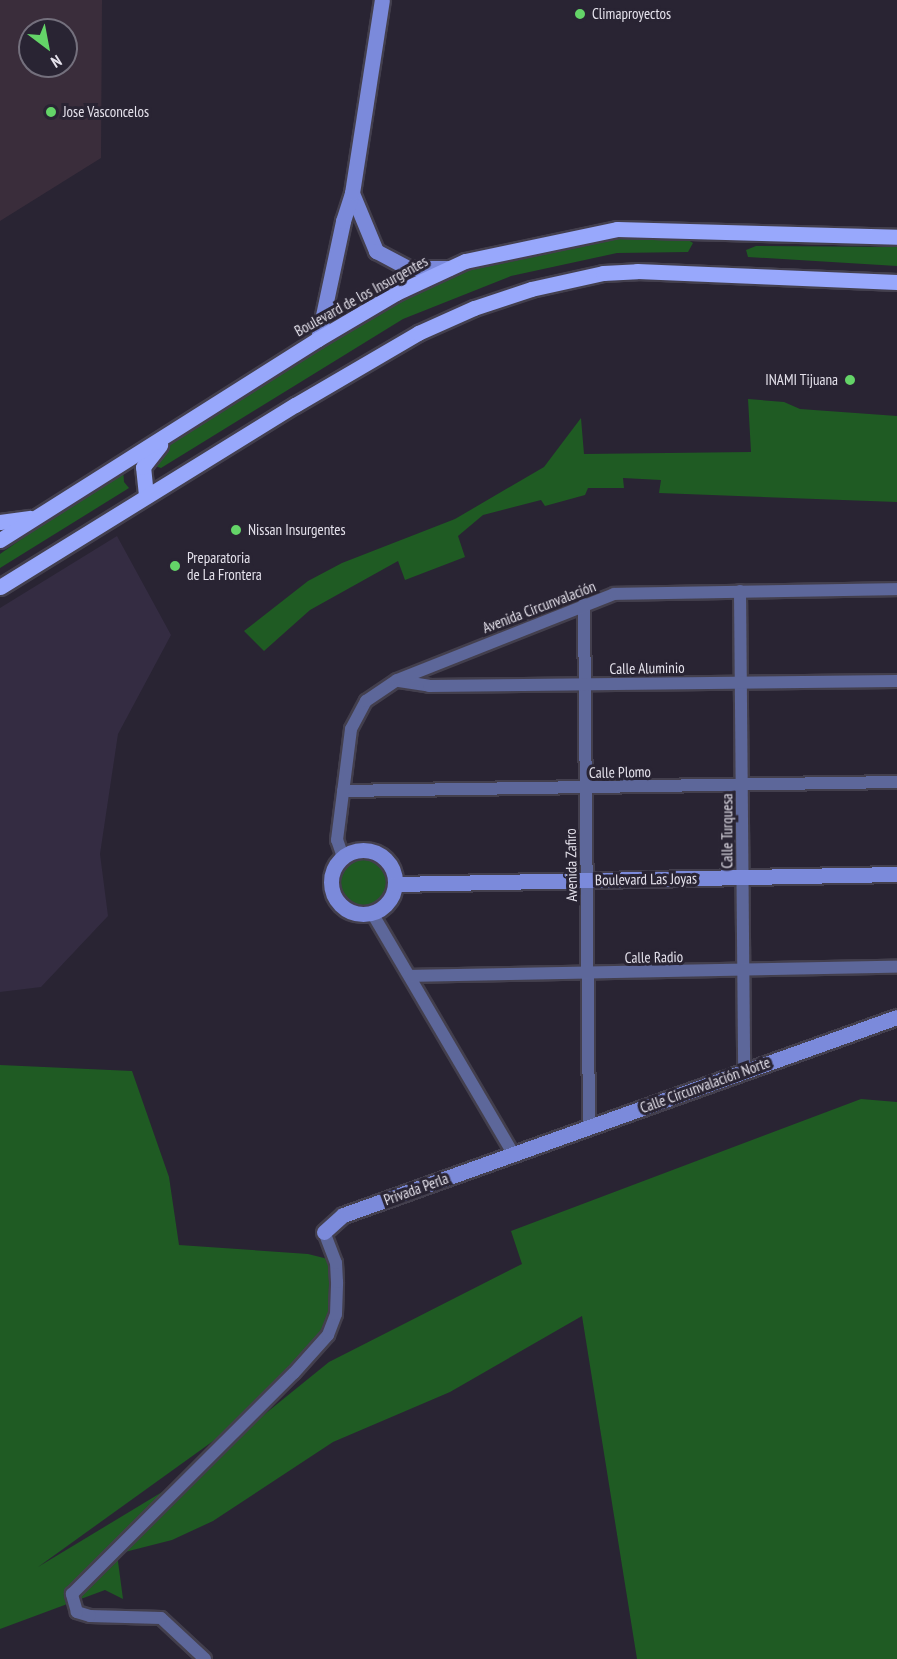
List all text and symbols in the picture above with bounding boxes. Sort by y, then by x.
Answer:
place label: Climaproyectos [592,5,671,23]
marker: Climaproyectos [573,7,587,21]
north arrow [18,18,78,78]
text: N [48,51,65,72]
place label: Jose Vasconcelos [63,103,149,121]
marker: Jose Vasconcelos [44,105,58,119]
street label: Boulevard de los Insurgentes [291,252,431,340]
place label: INAMI Tijuana [765,371,838,389]
marker: INAMI Tijuana [843,373,857,387]
place label: Nissan Insurgentes [248,521,346,539]
marker: Nissan Insurgentes [229,523,243,537]
place label: Preparatoria de La Frontera [187,548,262,583]
marker: Preparatoria de La Frontera [168,559,182,573]
street label: Avenida Circunvalación [480,577,598,637]
street label: Calle Aluminio [609,658,685,678]
street label: Calle Plomo [589,762,651,782]
street label: Calle Turquesa [718,793,736,869]
street label: Avenida Zafiro [561,828,581,902]
street label: Boulevard Las Joyas [595,869,697,889]
street label: Calle Radio [625,947,683,967]
street label: Calle Circunvalación Norte [638,1053,772,1117]
street label: Privada Perla [381,1169,451,1209]

